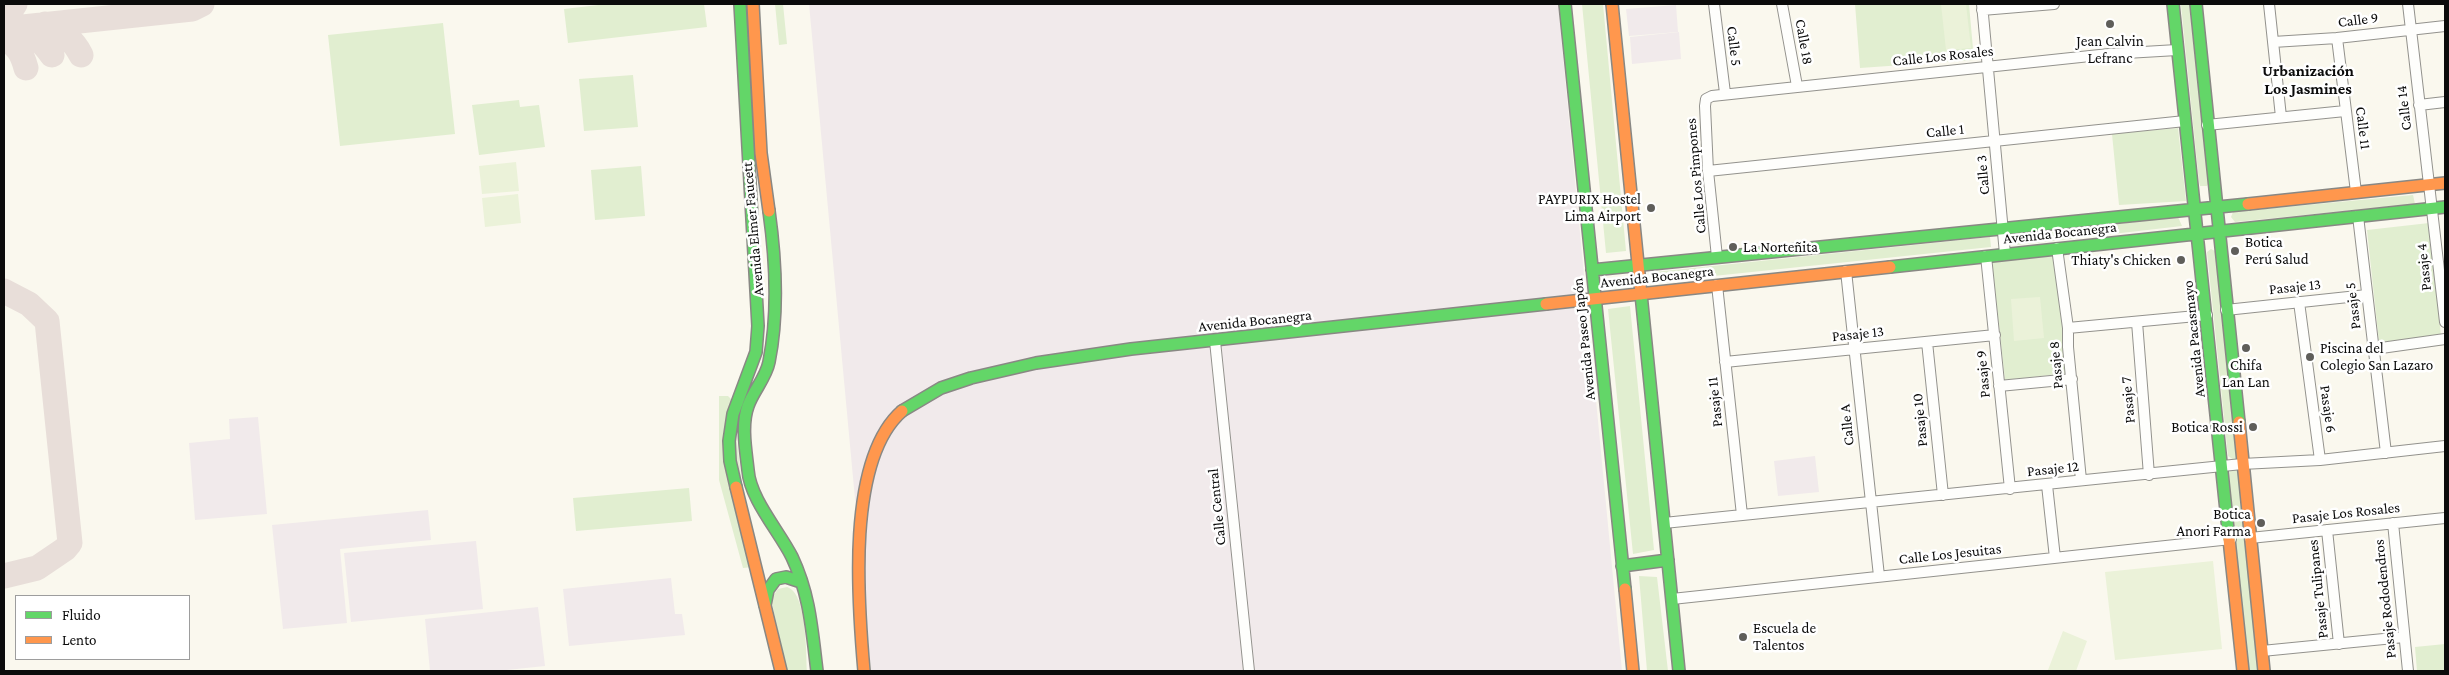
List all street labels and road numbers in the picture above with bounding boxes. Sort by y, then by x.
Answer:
street label: Calle 9 [2337,9,2379,31]
street label: Calle 18 [1791,18,1817,66]
street label: Calle 5 [1723,25,1745,67]
street label: Calle Los Rosales [1892,42,1994,70]
street label: Calle 14 [2392,84,2416,132]
street label: Calle 11 [2351,106,2375,150]
street label: Calle Los Pimpones [1682,117,1710,235]
street label: Calle 1 [1925,120,1965,142]
street label: Calle 3 [1972,154,1994,196]
street label: Avenida Elmer Faucett [738,161,768,297]
street label: Avenida Bocanegra [2002,218,2118,248]
street label: Pasaje 4 [2413,242,2435,292]
street label: Avenida Bocanegra [1599,262,1715,292]
street label: Pasaje 13 [2268,275,2322,299]
street label: Avenida Paseo Japón [1569,277,1599,401]
street label: Avenida Pacasmayo [2179,280,2209,398]
street label: Pasaje 5 [2341,281,2365,331]
street label: Avenida Bocanegra [1197,306,1313,336]
street label: Pasaje 13 [1831,322,1885,346]
street label: Pasaje 8 [2045,340,2067,390]
street label: Pasaje 9 [1972,349,1994,399]
street label: Pasaje 11 [1703,376,1727,428]
street label: Pasaje 7 [2117,376,2139,424]
street label: Pasaje 6 [2316,384,2340,434]
street label: Pasaje 10 [1908,392,1932,448]
street label: Calle A [1836,403,1858,447]
street label: Pasaje 12 [2026,457,2080,481]
street label: Calle Central [1204,468,1230,546]
street label: Pasaje Los Rosales [2291,498,2401,528]
street label: Pasaje Rododendros [2370,538,2400,660]
street label: Pasaje Tulipanes [2304,539,2332,639]
street label: Calle Los Jesuitas [1898,540,2002,568]

